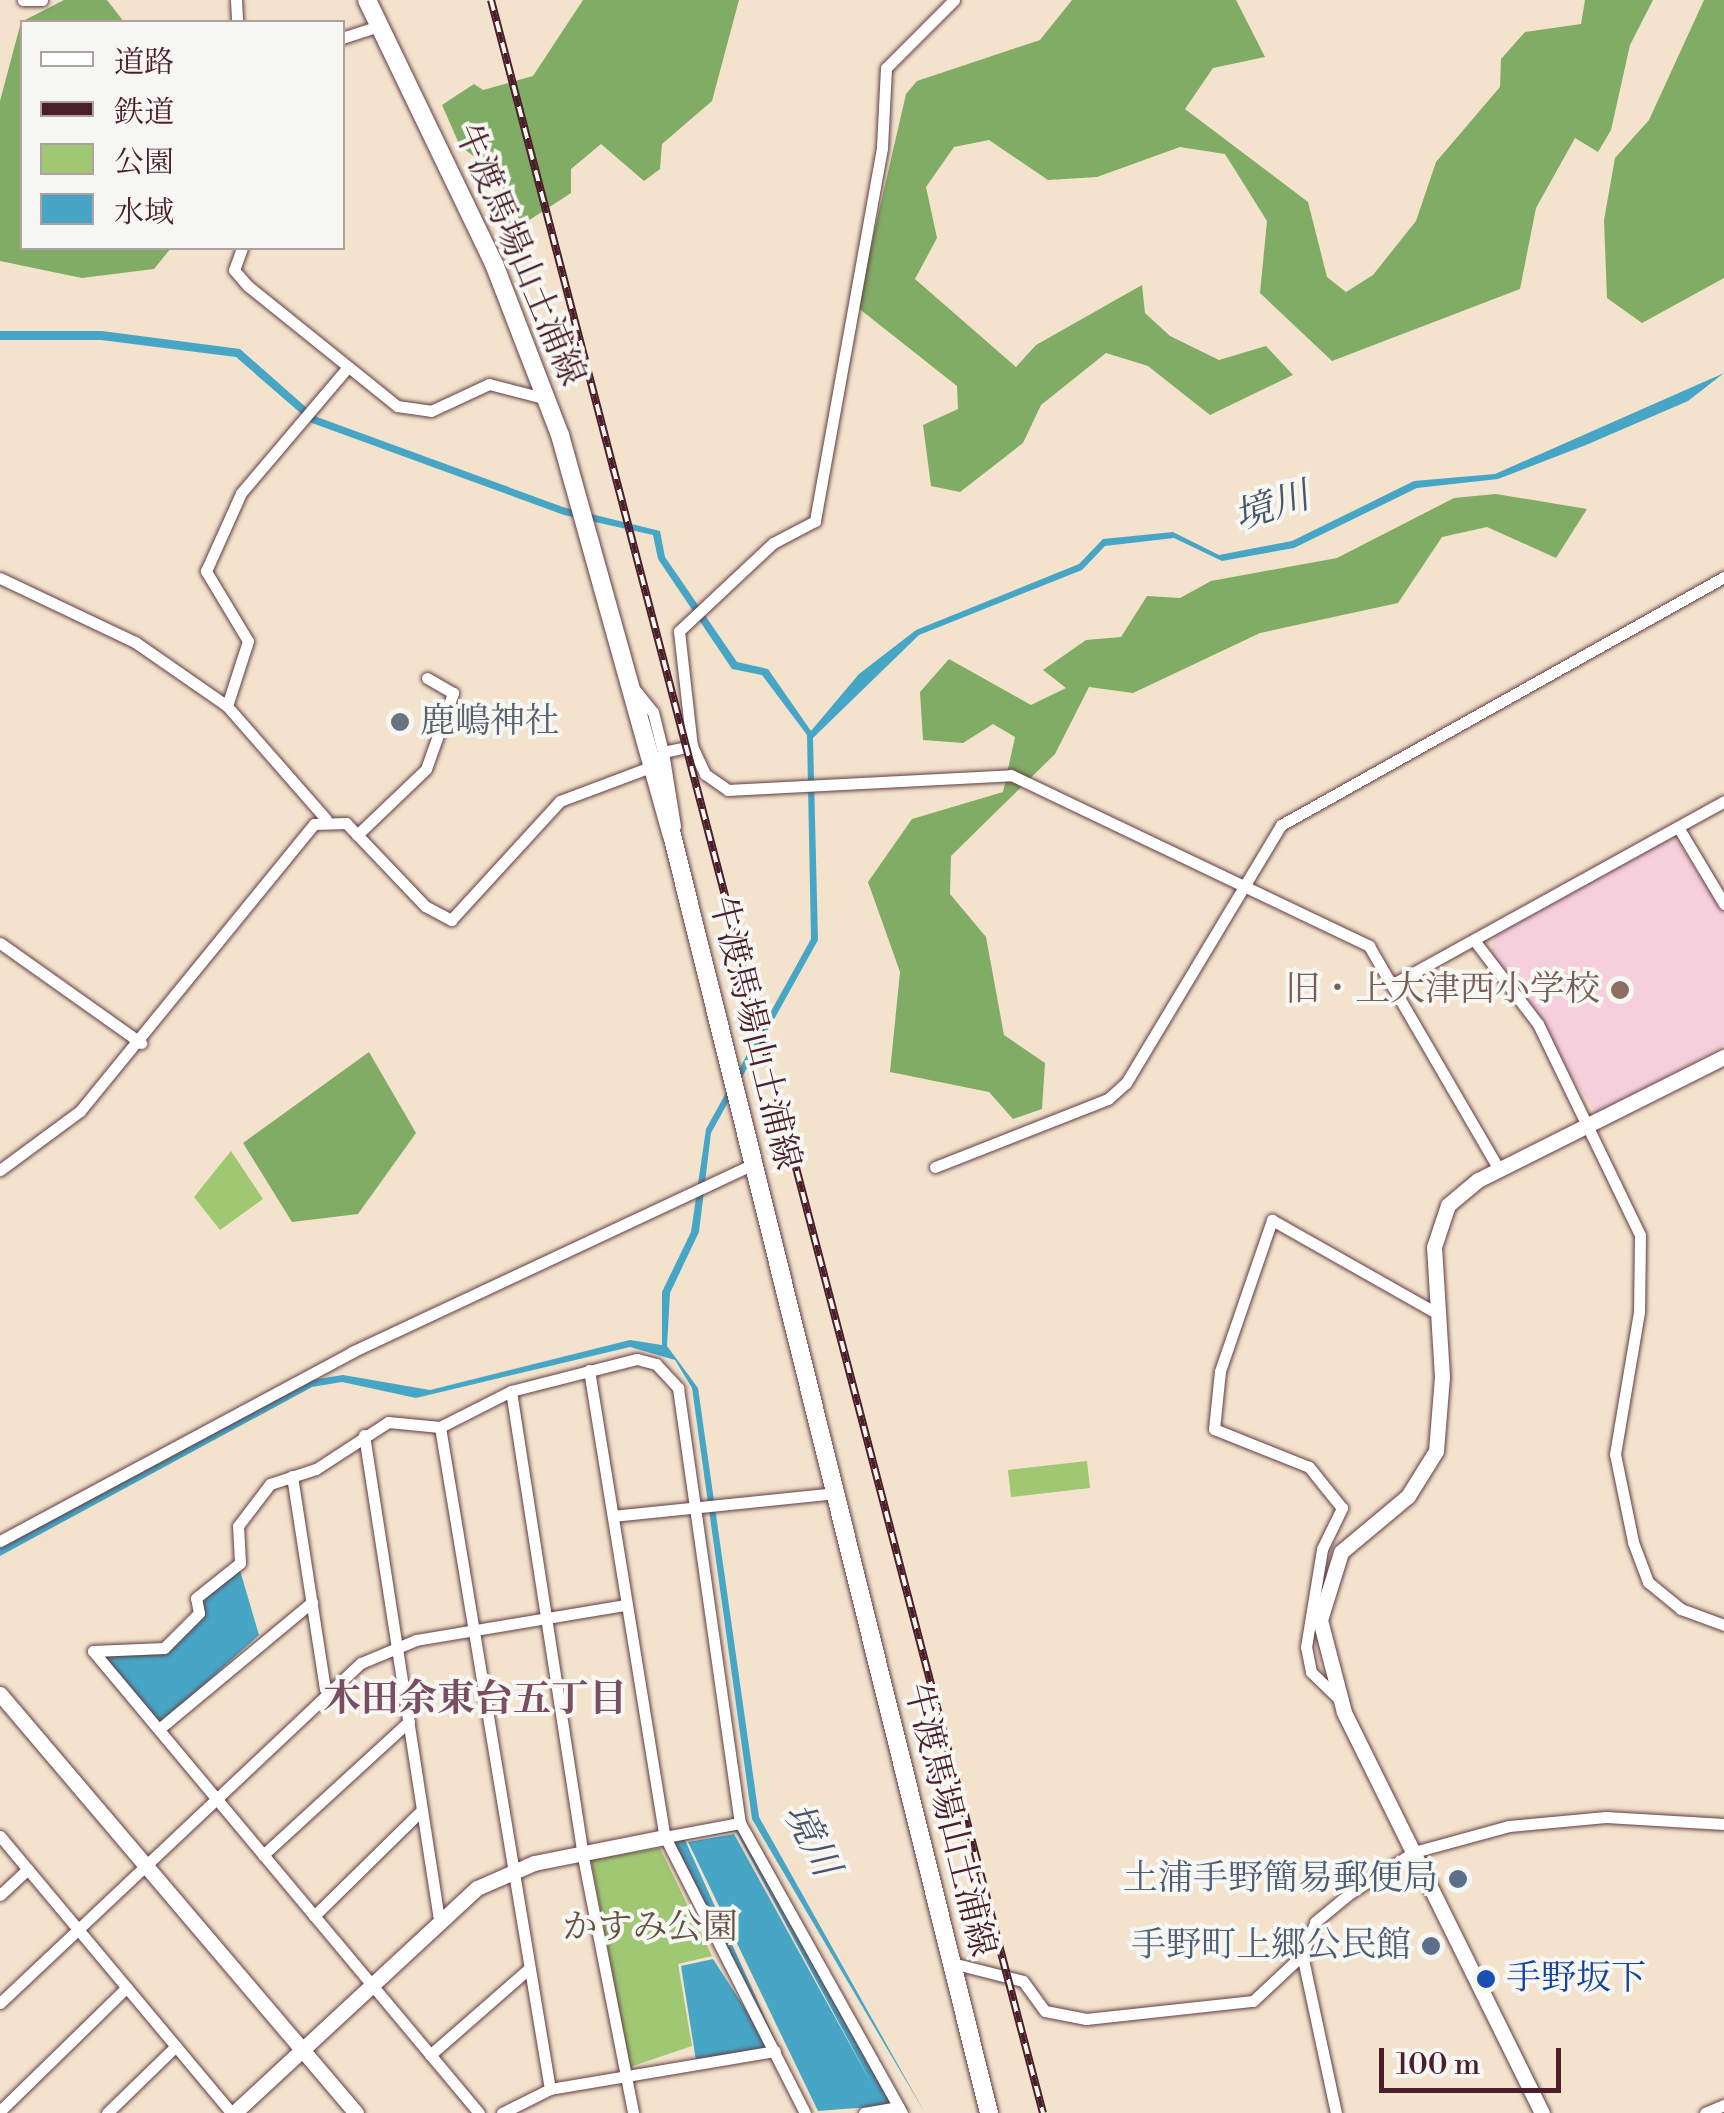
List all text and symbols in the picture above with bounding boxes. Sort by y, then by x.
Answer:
legend [20,20,345,250]
text: 道路 [114,44,174,82]
text: 鉄道 [114,94,174,132]
street label: 牛渡馬場山土浦線 [445,118,593,392]
text: 公園 [114,144,174,182]
text: 水域 [114,194,174,232]
water label: 境川 [1229,474,1315,540]
place label: 鹿嶋神社 [420,701,560,743]
marker: 鹿嶋神社 [389,711,411,733]
street label: 牛渡馬場山土浦線 [700,892,808,1174]
place label: 旧・上大津西小学校 [1285,969,1600,1011]
marker: 旧・上大津西小学校 [1609,979,1631,1001]
district label: 木田余東台五丁目 [323,1677,627,1723]
street label: 牛渡馬場山土浦線 [895,1679,1003,1961]
water label: 境川 [773,1796,849,1884]
place label: 土浦手野簡易郵便局 [1123,1858,1438,1900]
marker: 土浦手野簡易郵便局 [1447,1868,1469,1890]
park label: かすみ公園 [563,1907,737,1949]
place label: 手野町上郷公民館 [1131,1925,1411,1967]
marker: 手野町上郷公民館 [1420,1935,1442,1957]
place label: 手野坂下 [1506,1958,1646,2000]
marker: 手野坂下 [1475,1968,1497,1990]
scale bar [1384,2028,1566,2090]
text: 100 m [1396,2046,1480,2084]

